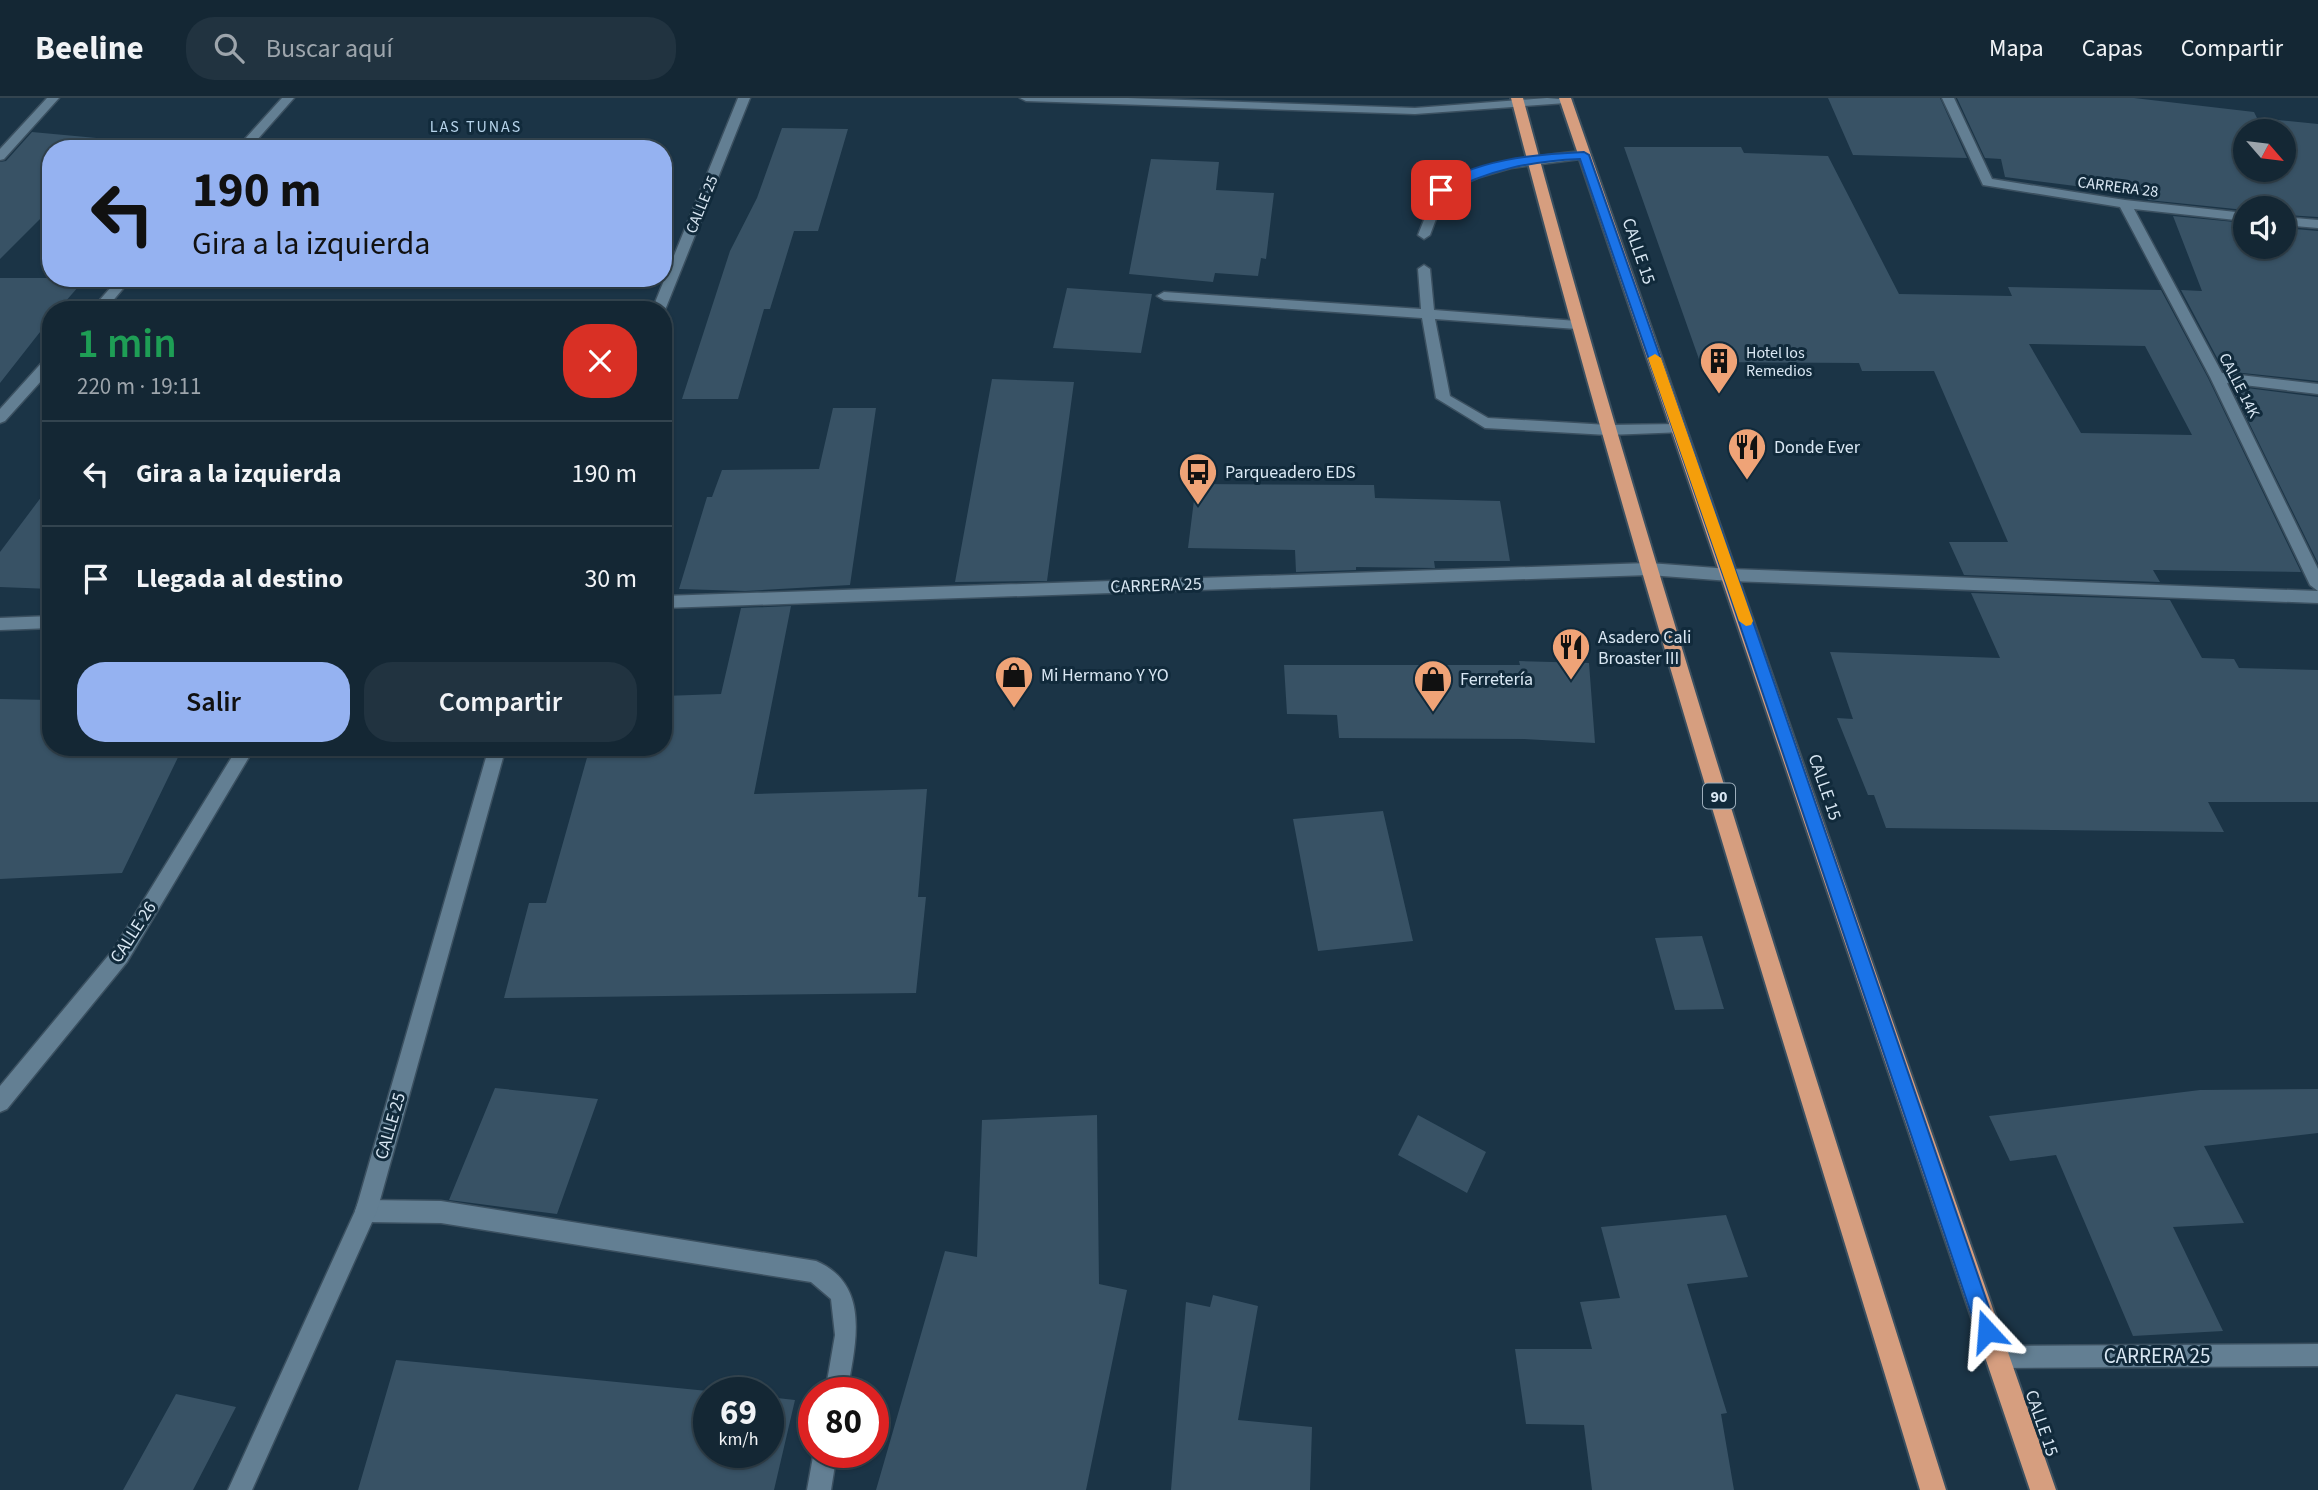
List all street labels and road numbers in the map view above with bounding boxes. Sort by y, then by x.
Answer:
street label: CARRERA 28 [2076,171,2160,203]
street label: CALLE 25 [680,172,724,237]
street label: CALLE 15 [1616,215,1662,288]
street label: CALLE 14K [2213,349,2265,422]
street label: CARRERA 25 [1110,571,1202,600]
street label: CALLE 15 [1802,751,1848,824]
road number: 90 [1703,783,1735,808]
street label: CALLE 26 [104,897,163,968]
street label: CALLE 25 [369,1090,412,1163]
street label: CARRERA 25 [2104,1341,2210,1371]
street label: CALLE 15 [2019,1387,2065,1460]

